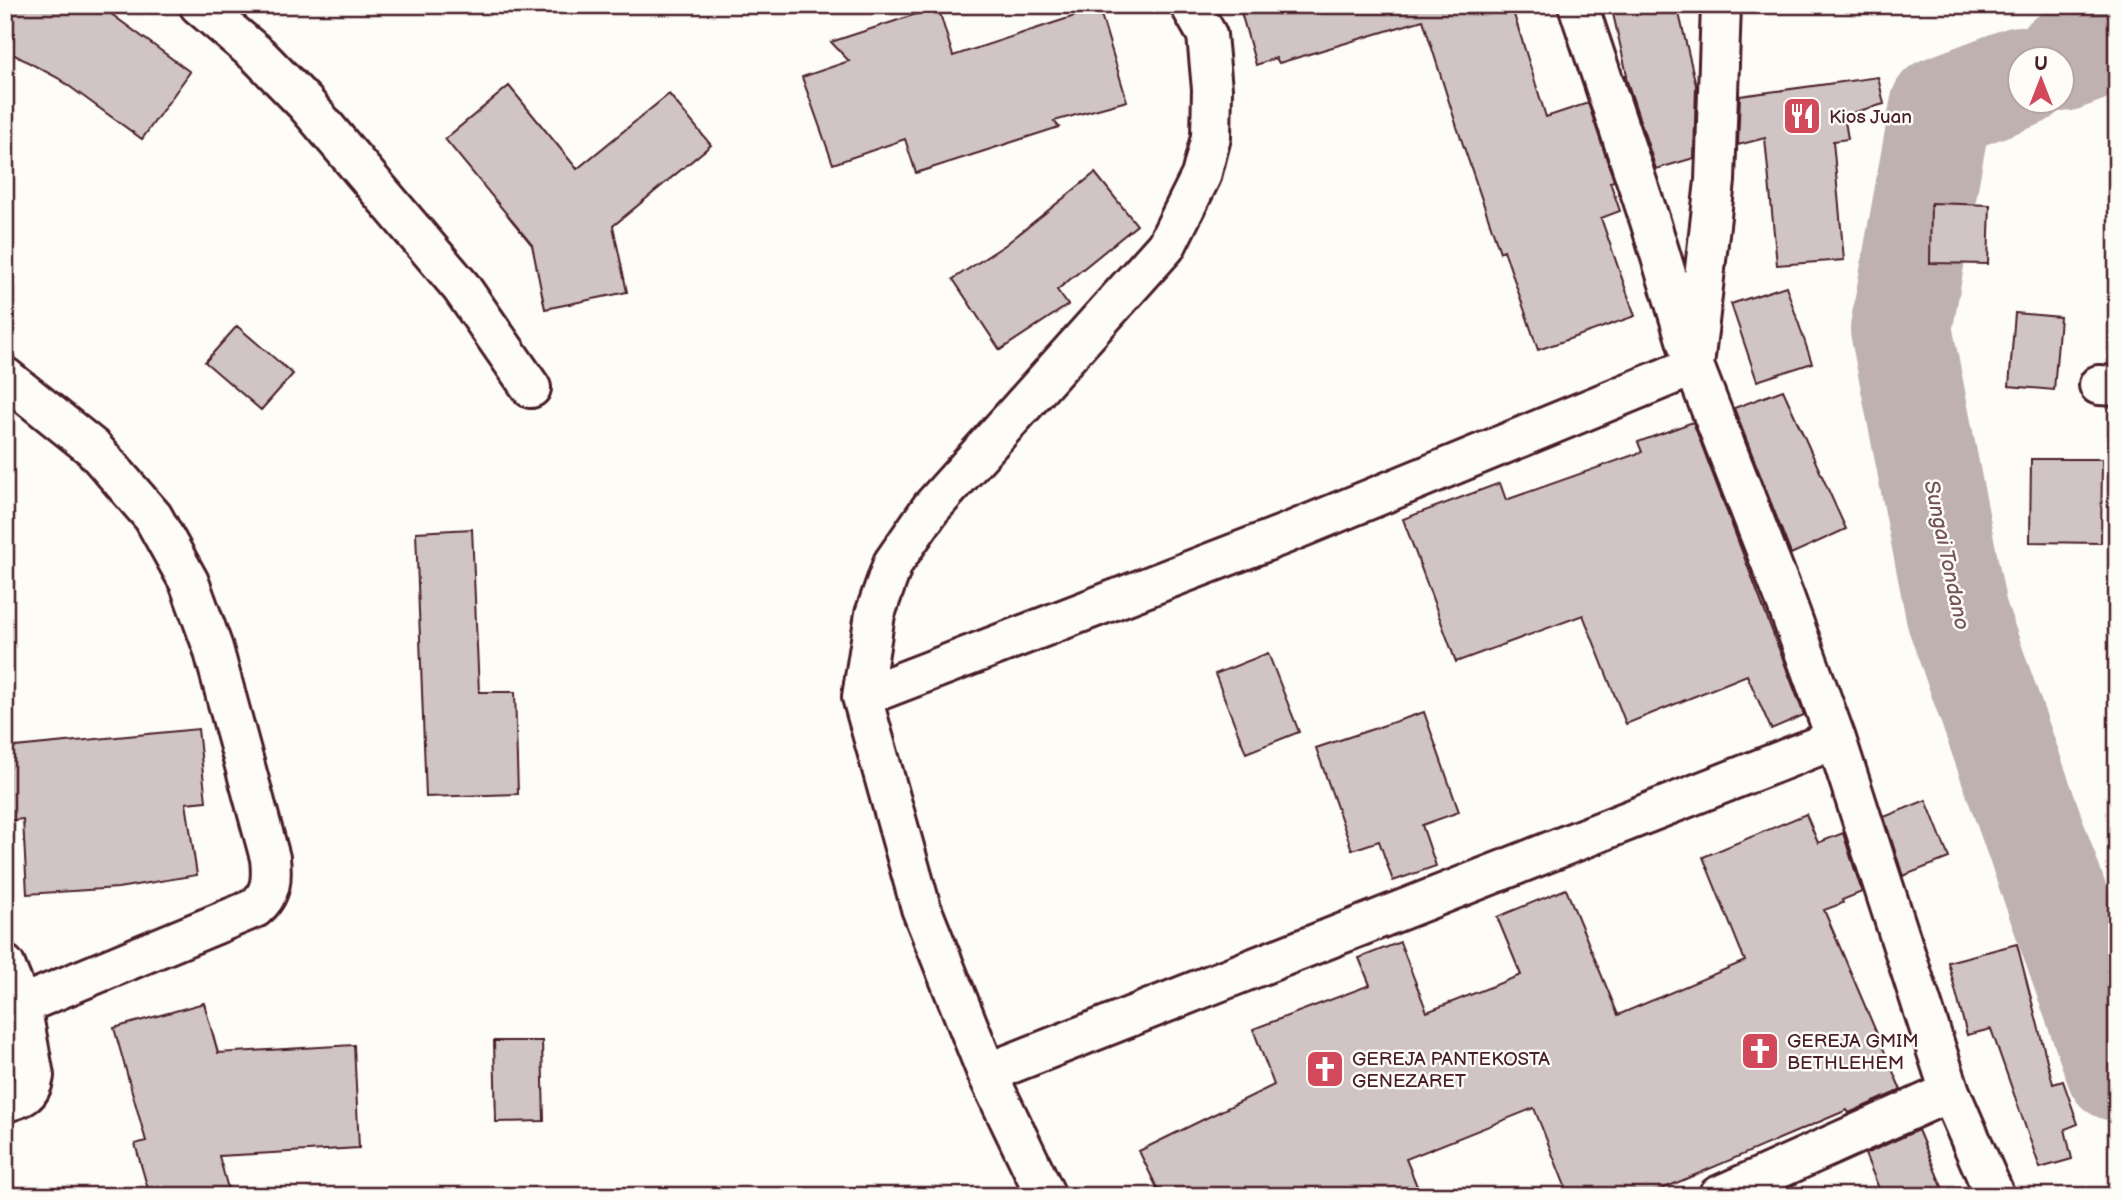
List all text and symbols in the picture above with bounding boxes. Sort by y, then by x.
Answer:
north arrow [2007,46,2076,116]
text: U [2034,53,2048,76]
restaurant icon: Kios Juan [1781,95,1823,137]
place label: Kios Juan [1829,106,1912,129]
water label: Sungai Tondano [1918,478,1975,632]
church icon: GEREJA GMIM BETHLEHEM [1739,1030,1781,1072]
place label: GEREJA GMIM BETHLEHEM [1787,1030,1919,1075]
church icon: GEREJA PANTEKOSTA GENEZARET [1304,1048,1346,1090]
place label: GEREJA PANTEKOSTA GENEZARET [1352,1048,1550,1093]

